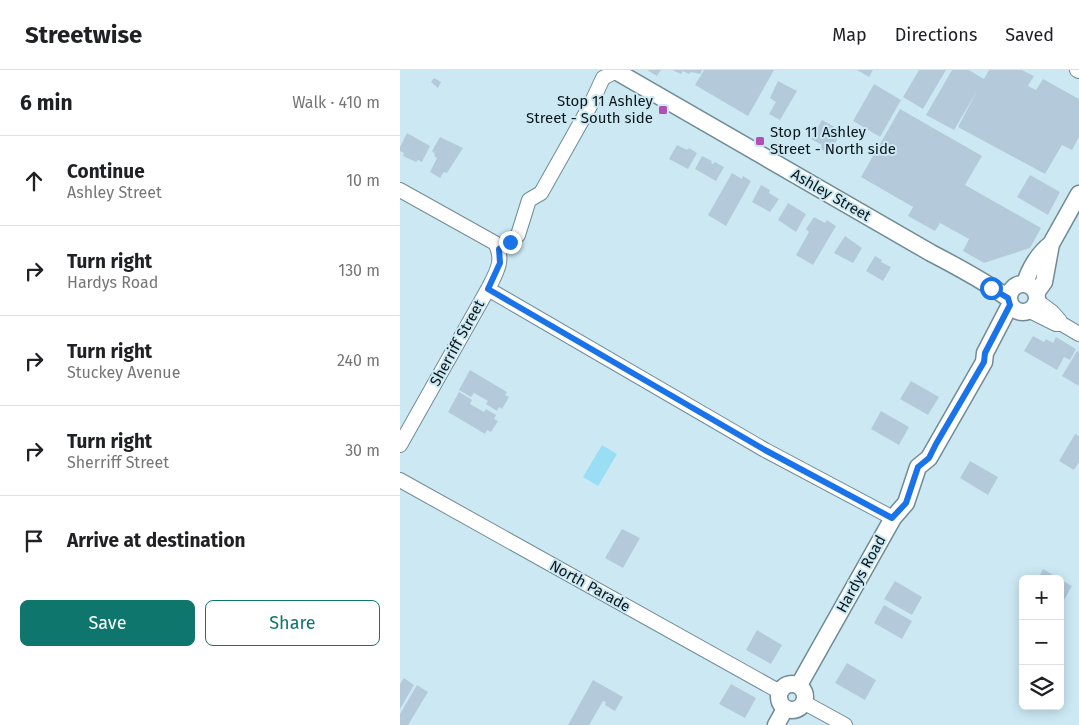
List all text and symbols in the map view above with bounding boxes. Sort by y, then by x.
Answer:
text: Streetwise [25,21,142,49]
text: Map [832,24,867,46]
text: Directions [895,24,977,46]
text: Saved [1005,24,1054,46]
text: 6 min [20,90,73,116]
place label: Stop 11 Ashley Street - South side [526,92,654,127]
text: Walk · 410 m [292,93,380,112]
marker: Stop 11 Ashley Street - South side [657,104,669,116]
place label: Stop 11 Ashley Street - North side [770,123,896,158]
marker: Stop 11 Ashley Street - North side [754,135,766,147]
text: Continue [67,160,145,183]
street label: Ashley Street [788,165,874,225]
icon: ahead [20,167,48,195]
text: 10 m [346,171,380,190]
text: Ashley Street [67,183,162,202]
route end [499,231,522,254]
text: Turn right [67,250,152,273]
icon: right [20,257,48,285]
text: 130 m [338,261,380,280]
text: Hardys Road [67,273,158,292]
route start [980,277,1003,300]
street label: Sherriff Street [426,296,488,389]
text: Turn right [67,340,152,363]
icon: right [20,347,48,375]
text: 240 m [337,351,380,370]
text: Stuckey Avenue [67,363,180,382]
text: Turn right [67,430,152,453]
icon: right [20,437,48,465]
text: 30 m [345,441,380,460]
text: Sherriff Street [67,453,169,472]
icon: arrive [20,527,48,555]
text: Arrive at destination [67,529,246,552]
street label: Hardys Road [832,532,890,616]
street label: North Parade [546,556,634,616]
map controls [1019,575,1064,710]
button: + [1019,575,1064,620]
button: Save [20,600,195,646]
button: Share [205,600,380,646]
button: − [1019,620,1064,665]
button: layers [1019,665,1064,710]

